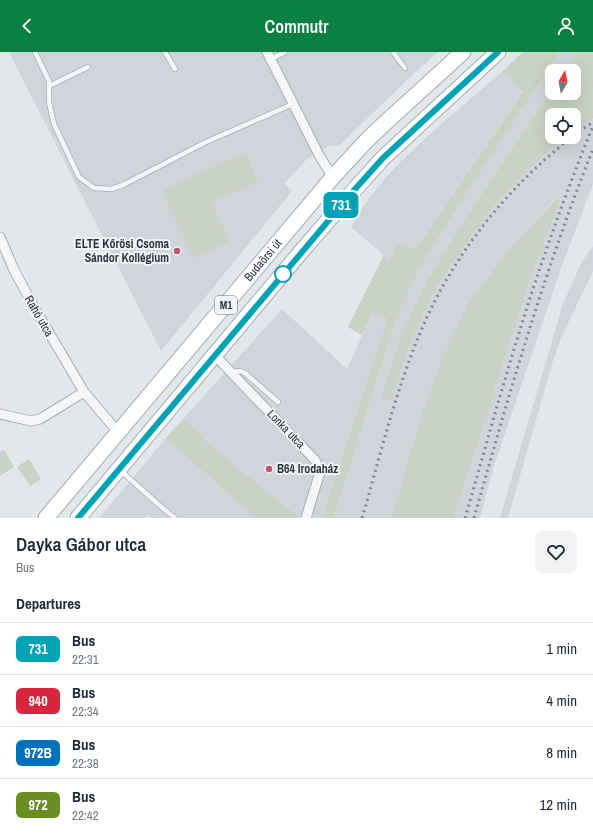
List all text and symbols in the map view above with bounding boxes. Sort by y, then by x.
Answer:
text: Commutr [265,14,328,39]
icon: back [16,15,38,37]
icon: person [555,15,577,37]
north arrow [545,64,581,100]
map controls [545,64,581,144]
button: locate [545,108,581,144]
line badge: 731 [318,192,364,218]
text: 731 [331,196,351,214]
place label: ELTE Kőrösi Csoma Sándor Kollégium [75,236,170,266]
street label: Budaörsi út [241,236,286,285]
marker: ELTE Kőrösi Csoma Sándor Kollégium [172,246,182,256]
unlabelled marker [274,265,292,283]
street label: Rahó utca [21,293,57,340]
road number: M1 [215,296,237,314]
street label: Lonka utca [264,406,309,452]
place label: B64 Irodaház [277,461,338,477]
marker: B64 Irodaház [264,464,274,474]
text: Dayka Gábor utca [16,531,146,557]
button: heart [535,531,577,573]
text: Bus [16,559,34,576]
text: Departures [16,593,81,614]
text: Bus [72,630,95,651]
text: 1 min [546,638,577,659]
text: 731 [28,640,48,658]
text: 22:31 [72,651,99,668]
text: Bus [72,682,95,703]
text: 4 min [546,690,577,711]
text: 940 [28,692,48,710]
text: 22:34 [72,703,99,720]
text: Bus [72,734,95,755]
text: 8 min [546,742,577,763]
text: 972B [24,744,52,762]
text: 22:38 [72,755,99,772]
text: Bus [72,786,95,807]
text: 12 min [539,794,577,815]
text: 972 [28,796,48,814]
text: 22:42 [72,807,99,824]

